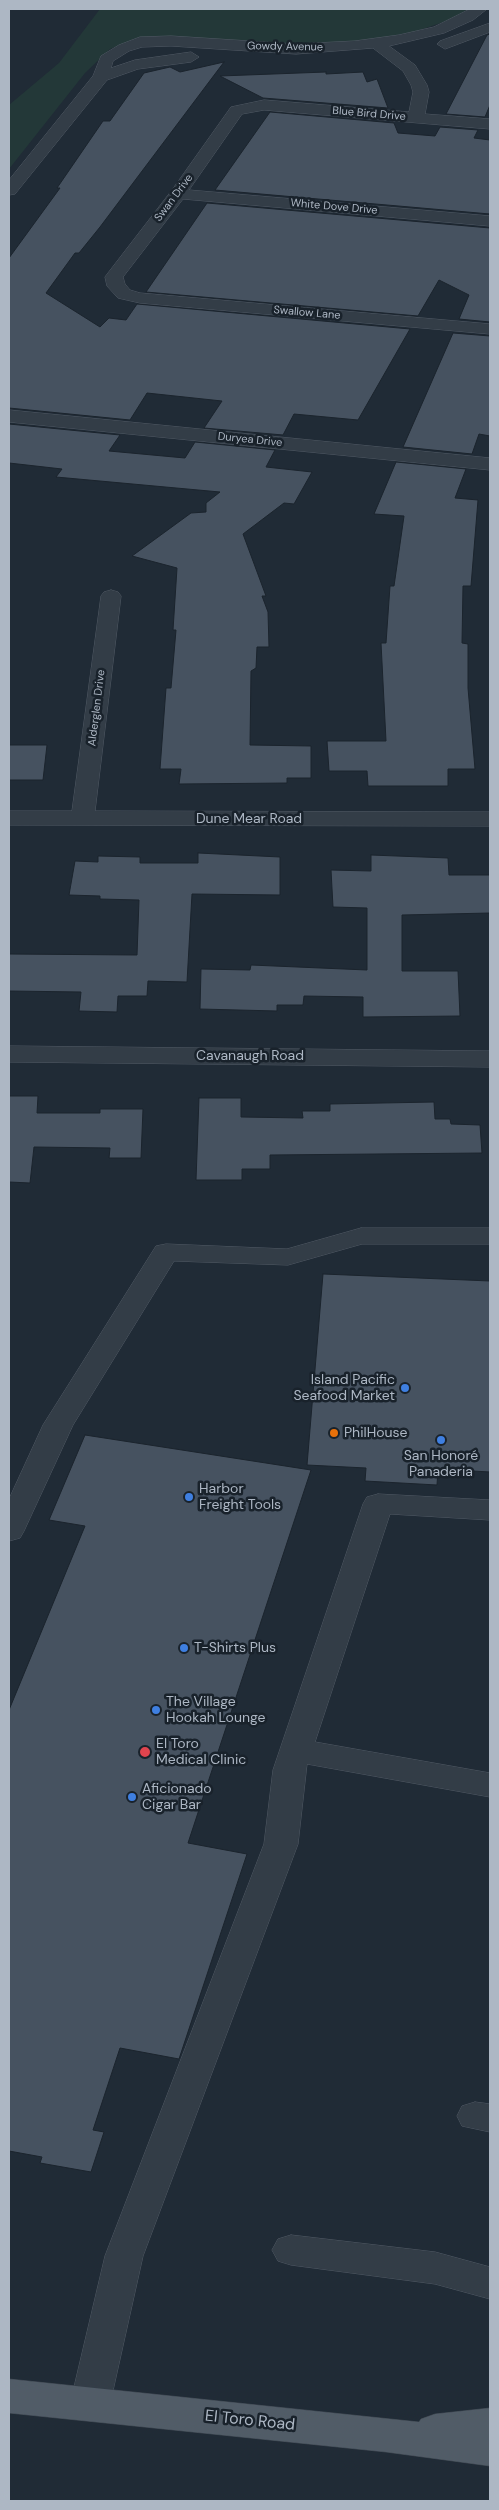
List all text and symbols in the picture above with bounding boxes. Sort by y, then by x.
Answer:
street label: Gowdy Avenue [247,40,323,54]
street label: Blue Bird Drive [332,104,406,124]
street label: Swan Drive [152,172,196,224]
street label: White Dove Drive [290,197,378,217]
street label: Swallow Lane [273,303,341,323]
street label: Duryea Drive [217,430,283,450]
street label: Alderglen Drive [86,669,108,747]
street label: Dune Mear Road [196,811,302,827]
street label: Cavanaugh Road [196,1048,304,1064]
place label: Island Pacific Seafood Market [293,1372,395,1404]
marker: Island Pacific Seafood Market [399,1382,411,1394]
place label: PhilHouse [344,1425,407,1441]
marker: PhilHouse [328,1427,340,1439]
marker: San Honoré Panaderia [435,1434,447,1446]
place label: San Honoré Panaderia [404,1448,478,1480]
place label: Harbor Freight Tools [199,1481,281,1514]
marker: Harbor Freight Tools [183,1491,195,1503]
place label: T-Shirts Plus [194,1640,276,1656]
marker: T-Shirts Plus [178,1642,190,1654]
place label: The Village Hookah Lounge [166,1694,265,1726]
marker: The Village Hookah Lounge [150,1704,162,1716]
place label: El Toro Medical Clinic [156,1736,246,1768]
marker: El Toro Medical Clinic [138,1745,152,1759]
place label: Aficionado Cigar Bar [142,1781,212,1814]
marker: Aficionado Cigar Bar [126,1791,138,1803]
street label: El Toro Road [204,2407,296,2435]

